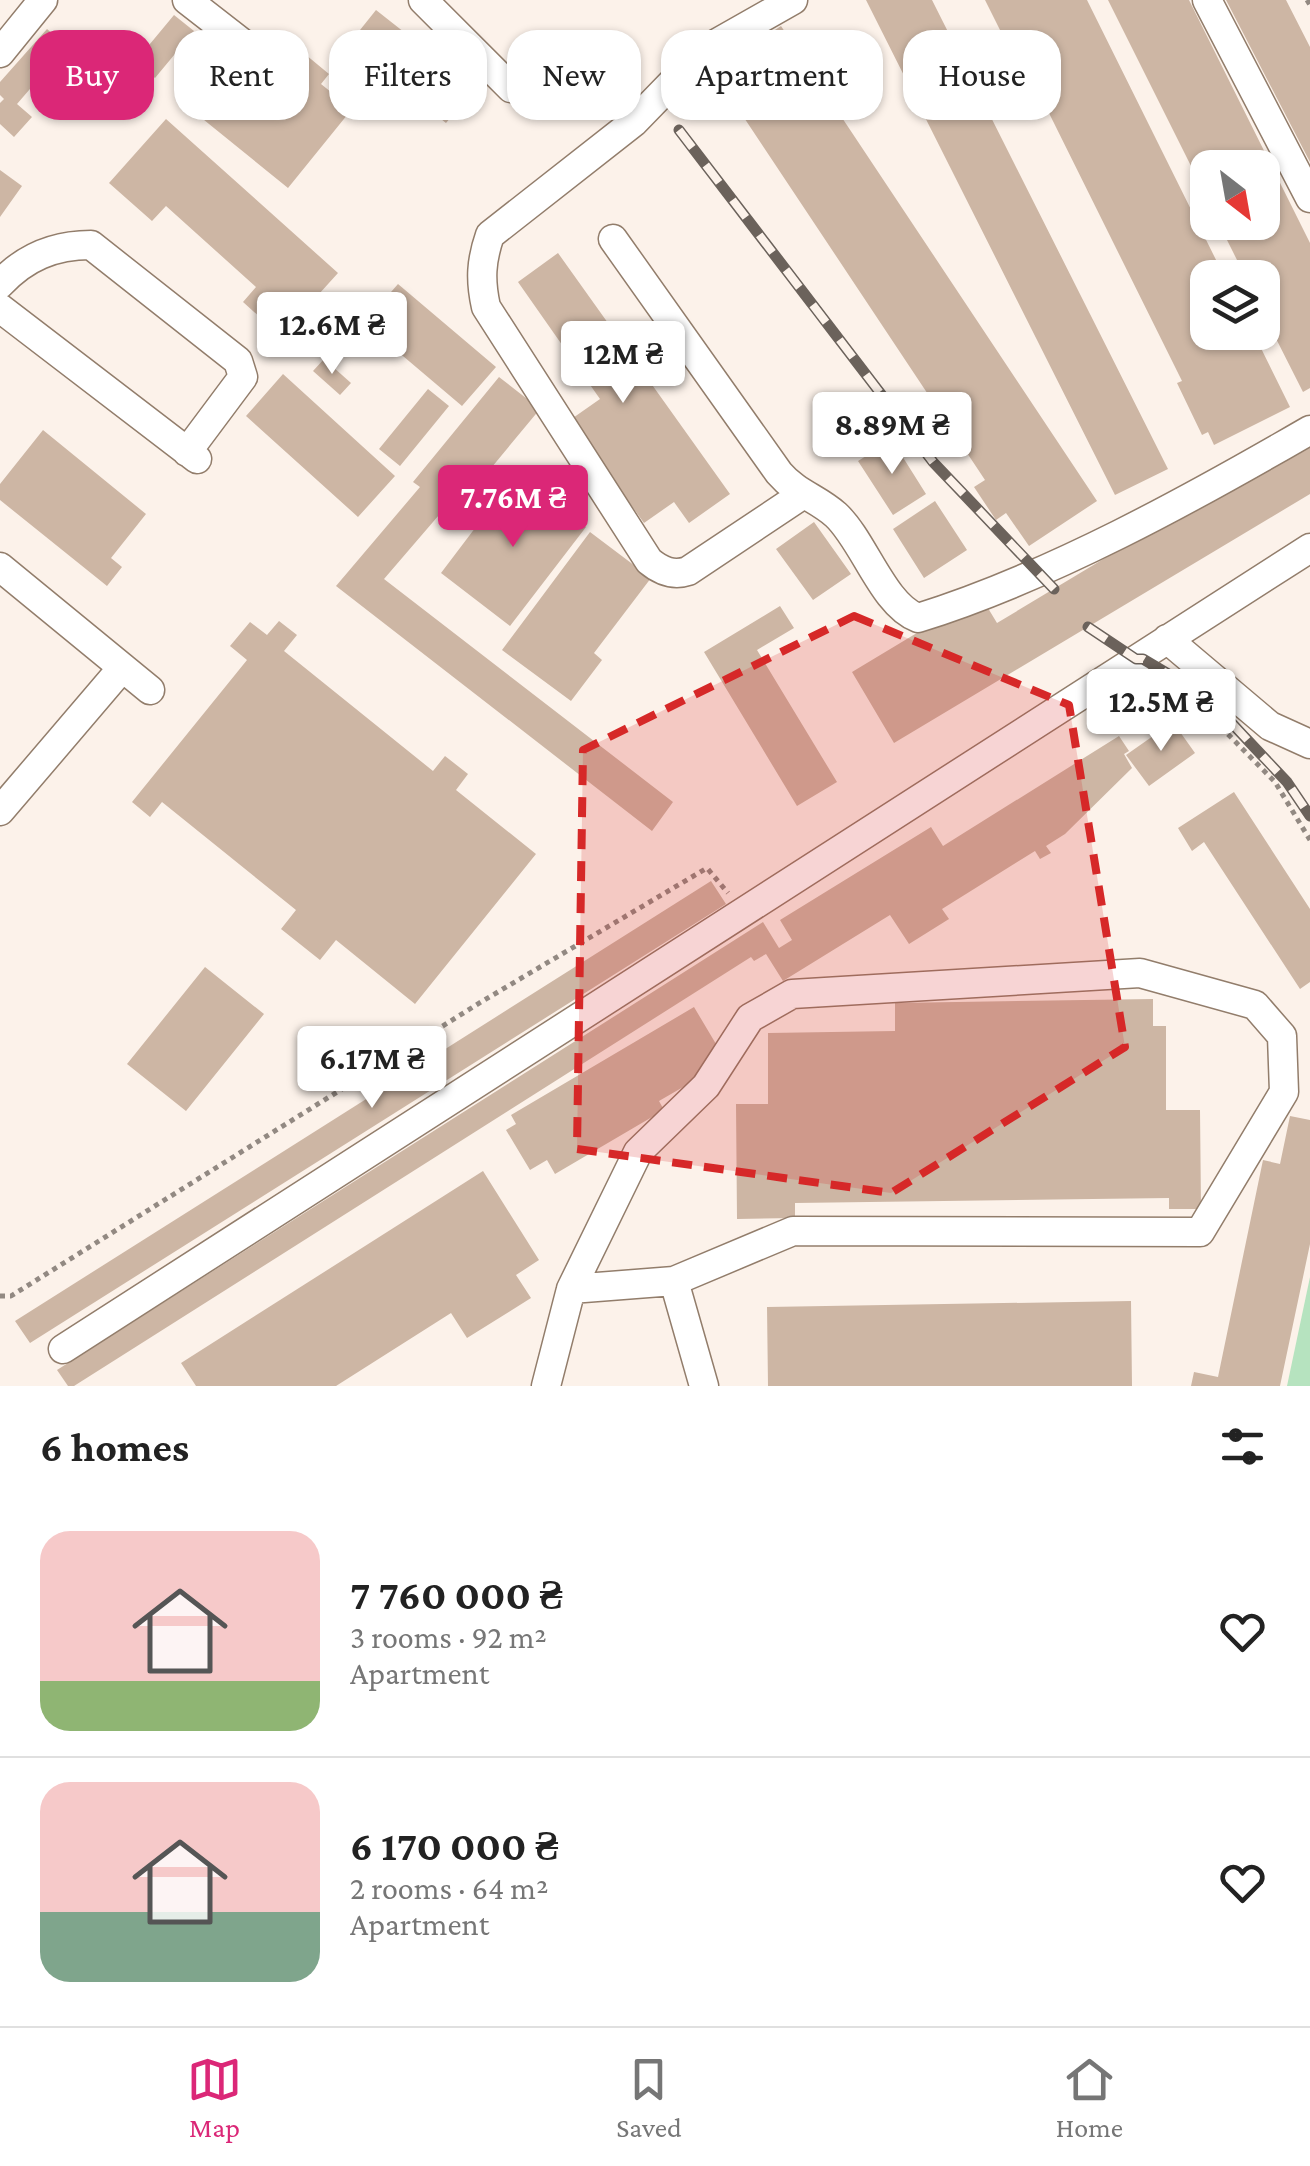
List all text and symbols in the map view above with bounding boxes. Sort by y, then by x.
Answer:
chip: Buy [30,30,154,120]
chip: Rent [174,30,309,120]
chip: Filters [329,30,487,120]
chip: New [507,30,641,120]
chip: Apartment [661,30,883,120]
chip: House [903,30,1061,120]
north arrow [1190,150,1280,240]
map controls [1190,150,1280,350]
button: layers [1190,260,1280,350]
pin: 12.6M ₴ [240,292,424,377]
text: 12.6M ₴ [279,306,385,342]
pin: 12M ₴ [553,321,693,406]
text: 12M ₴ [583,335,663,371]
pin: 8.89M ₴ [800,392,984,477]
text: 8.89M ₴ [835,406,949,442]
pin: 7.76M ₴ [421,465,605,550]
text: 7.76M ₴ [460,479,566,515]
pin: 12.5M ₴ [1069,669,1253,754]
text: 12.5M ₴ [1109,683,1213,719]
pin: 6.17M ₴ [280,1026,464,1111]
text: 6.17M ₴ [319,1040,425,1076]
icon: filters [1215,1419,1270,1474]
text: 6 homes [40,1423,189,1470]
icon: home [120,1571,240,1691]
text: 7 760 000 ₴ [350,1571,562,1618]
icon: heart [1215,1604,1270,1659]
text: 3 rooms · 92 m² [350,1619,547,1655]
text: Apartment [350,1655,489,1691]
icon: home [120,1822,240,1942]
text: 6 170 000 ₴ [350,1822,558,1869]
icon: heart [1215,1855,1270,1910]
text: 2 rooms · 64 m² [350,1870,548,1906]
text: Apartment [350,1906,489,1942]
tab: Map [187,2052,242,2143]
tab: Saved [616,2052,682,2143]
tab: Home [1056,2052,1123,2143]

